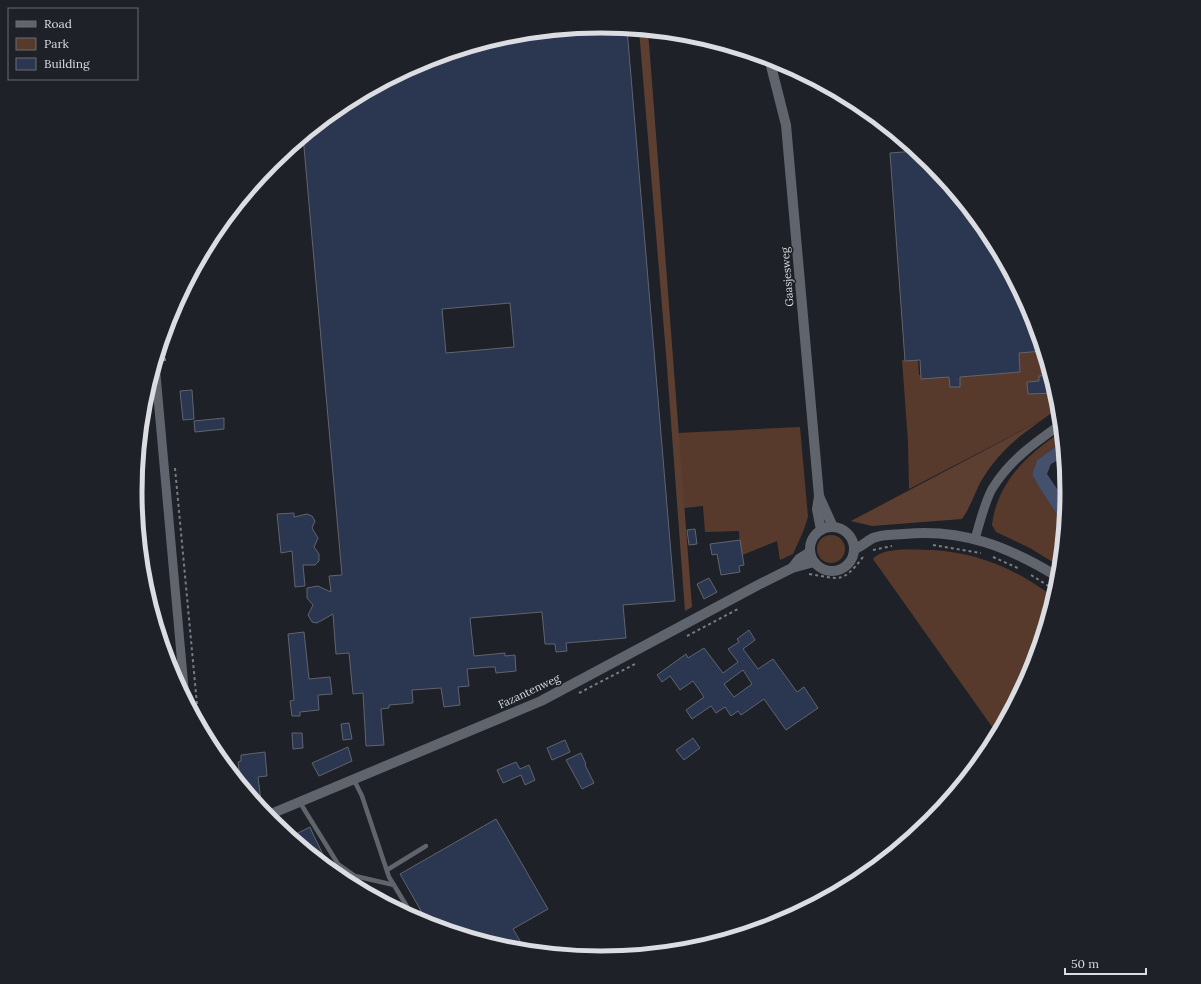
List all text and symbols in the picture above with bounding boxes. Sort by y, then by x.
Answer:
legend [8,8,138,80]
text: Road [44,16,72,31]
text: Park [44,36,70,51]
text: Building [44,56,90,71]
street label: Gaasjesweg [777,246,797,307]
street label: Fazantenweg [496,670,563,711]
scale bar [1065,950,1146,976]
text: 50 m [1071,956,1099,971]

